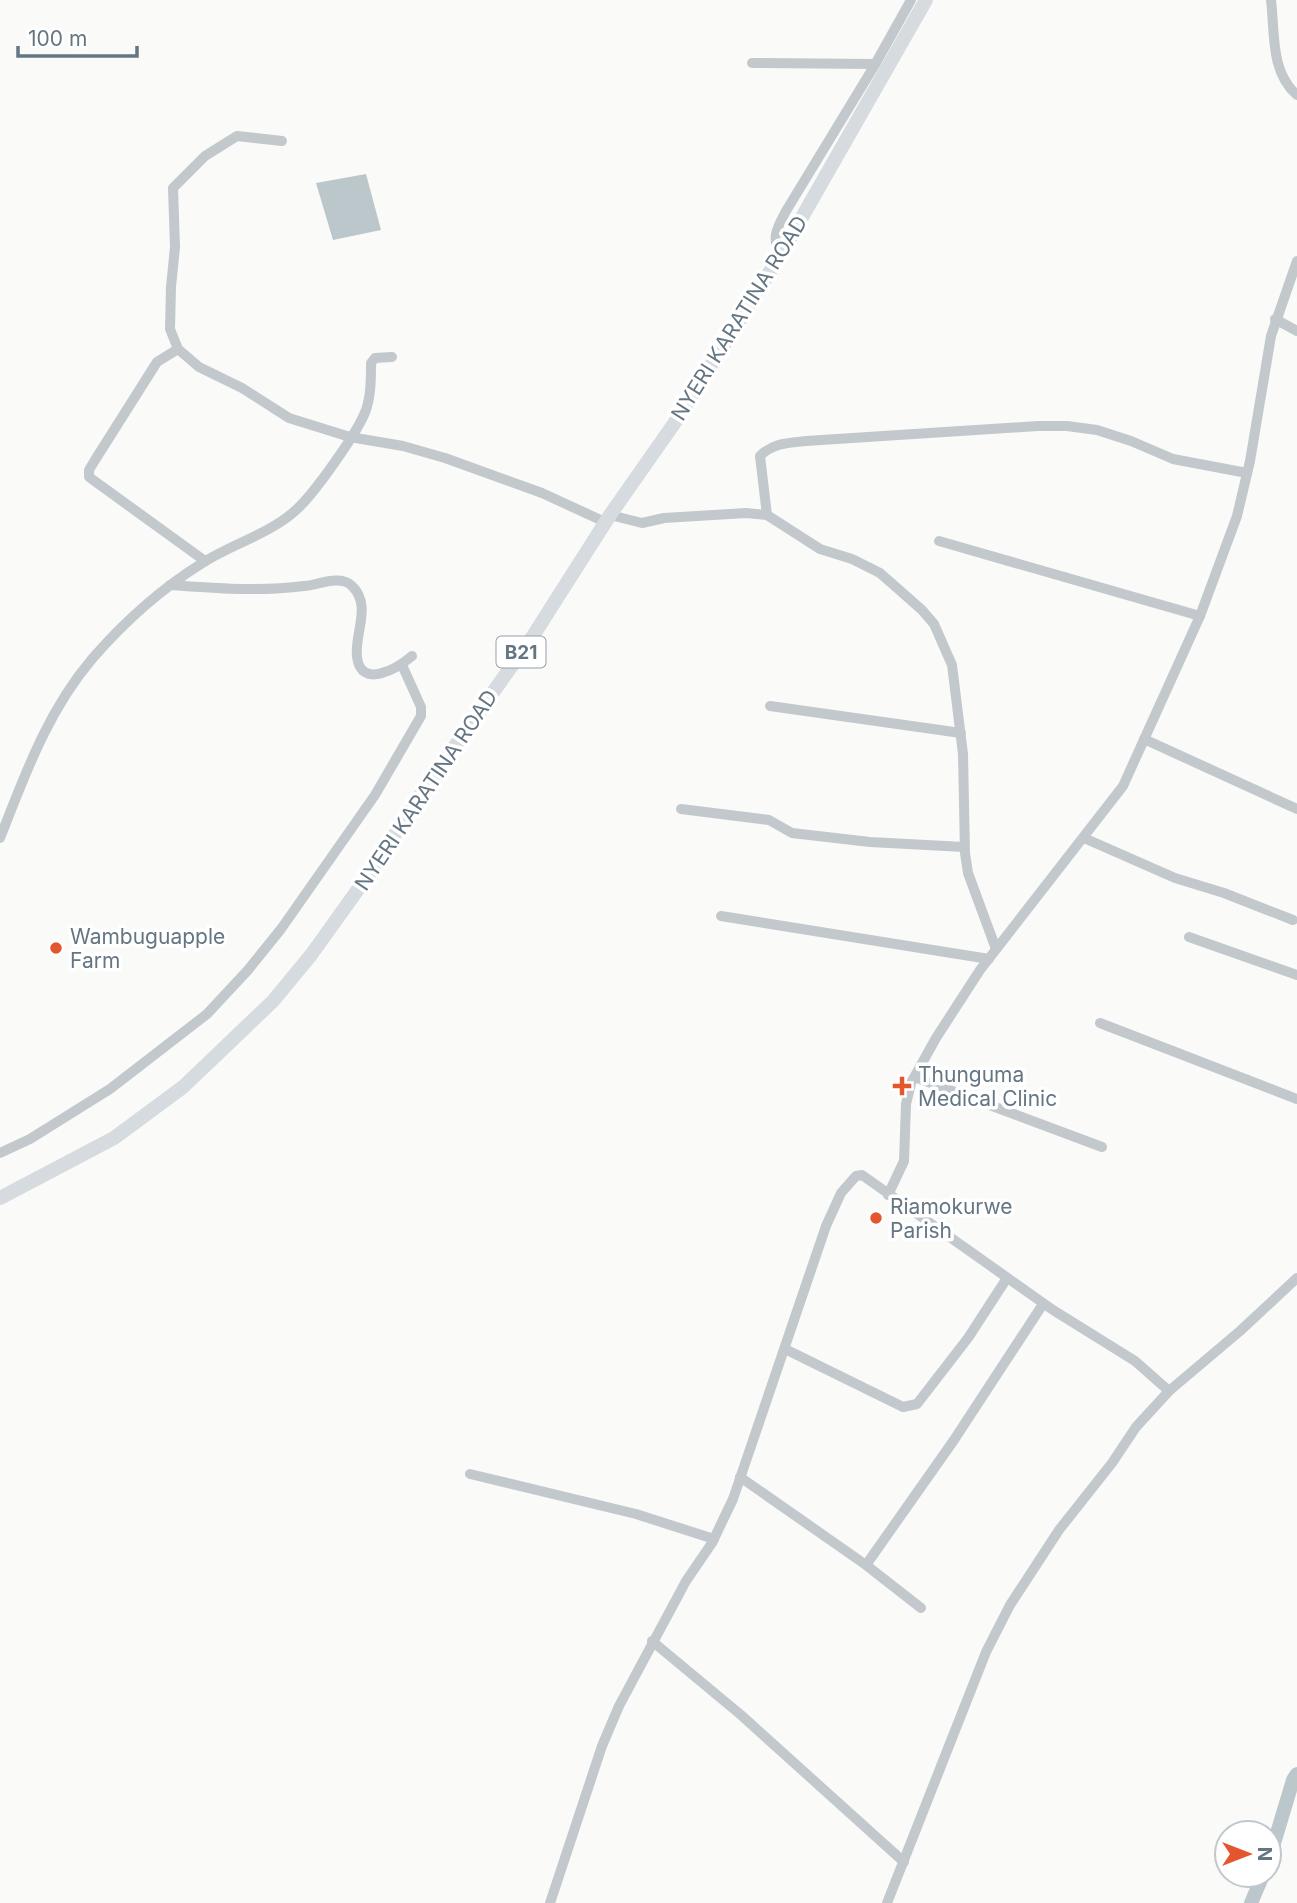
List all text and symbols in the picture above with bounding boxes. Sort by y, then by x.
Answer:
scale bar [18,14,136,58]
text: 100 m [28,26,87,51]
street label: NYERI KARATINA ROAD [666,211,812,425]
road number: B21 [496,636,546,667]
street label: NYERI KARATINA ROAD [350,685,502,895]
place label: Wambuguapple Farm [70,924,225,973]
marker: Wambuguapple Farm [48,940,64,956]
place label: Thunguma Medical Clinic [918,1062,1057,1111]
marker: Thunguma Medical Clinic [892,1076,912,1096]
place label: Riamokurwe Parish [890,1194,1012,1243]
marker: Riamokurwe Parish [868,1210,884,1226]
north arrow [1213,1819,1283,1889]
text: N [1253,1847,1276,1861]

